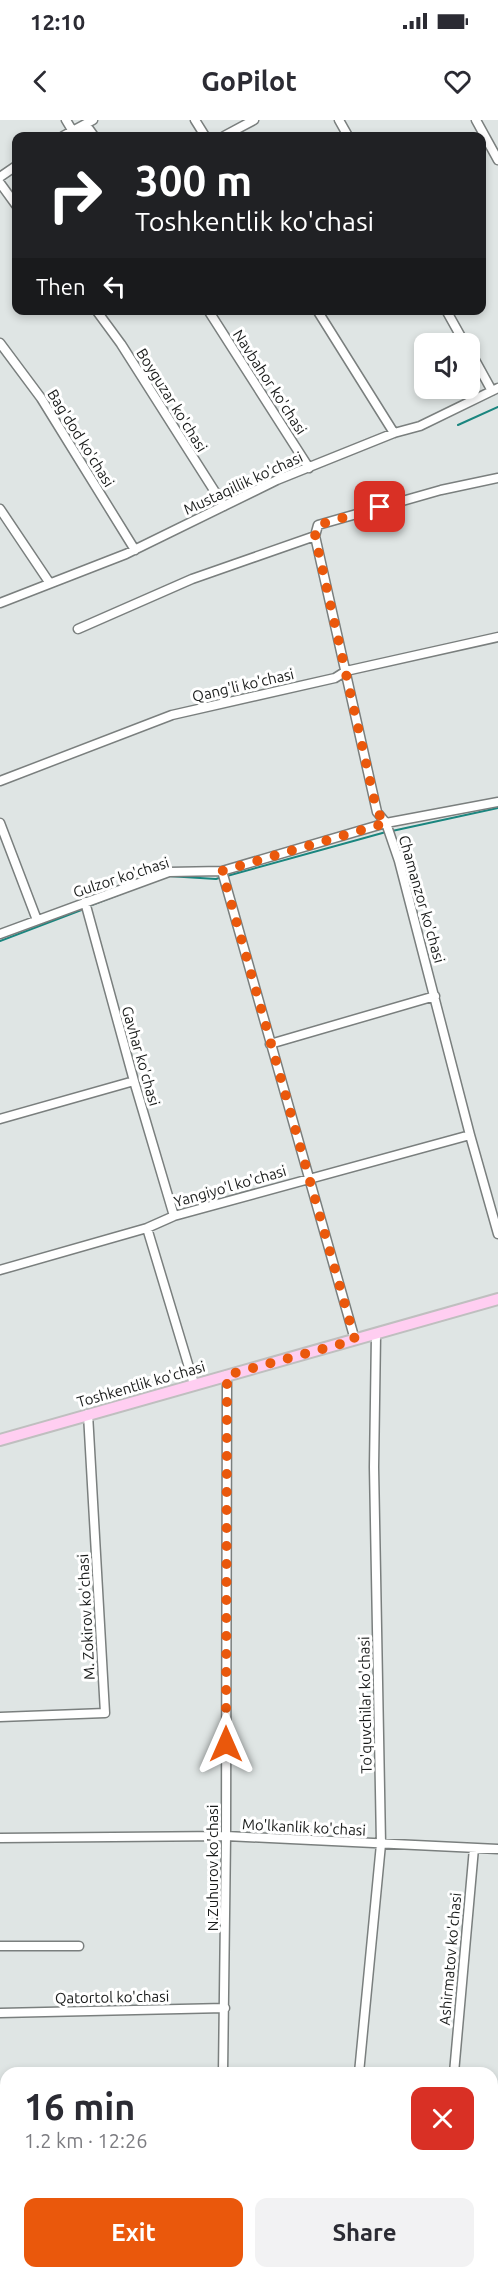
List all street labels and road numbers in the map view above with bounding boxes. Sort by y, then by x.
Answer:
street label: Navbahor ko'chasi [230,326,310,438]
street label: Boyguzar ko'chasi [133,345,211,455]
street label: Bag'dod ko'chasi [44,386,118,490]
street label: Mustaqillik ko'chasi [181,448,305,518]
street label: Qang'li ko'chasi [190,665,296,705]
street label: Chamanzor ko'chasi [396,833,448,965]
street label: Gulzor ko'chasi [71,853,171,901]
street label: Gavhar ko'chasi [119,1004,163,1108]
street label: Yangiyo'l ko'chasi [172,1162,288,1210]
street label: Toshkentlik ko'chasi [75,1358,207,1410]
street label: M. Zokirov ko'chasi [74,1553,98,1681]
street label: To'quvchilar ko'chasi [355,1636,375,1774]
street label: N.Zuhurov ko'chasi [204,1805,221,1931]
street label: Mo'lkanlik ko'chasi [242,1815,366,1839]
street label: Ashirmatov ko'chasi [436,1892,464,2026]
street label: Qatortol ko'chasi [55,1988,169,2006]

